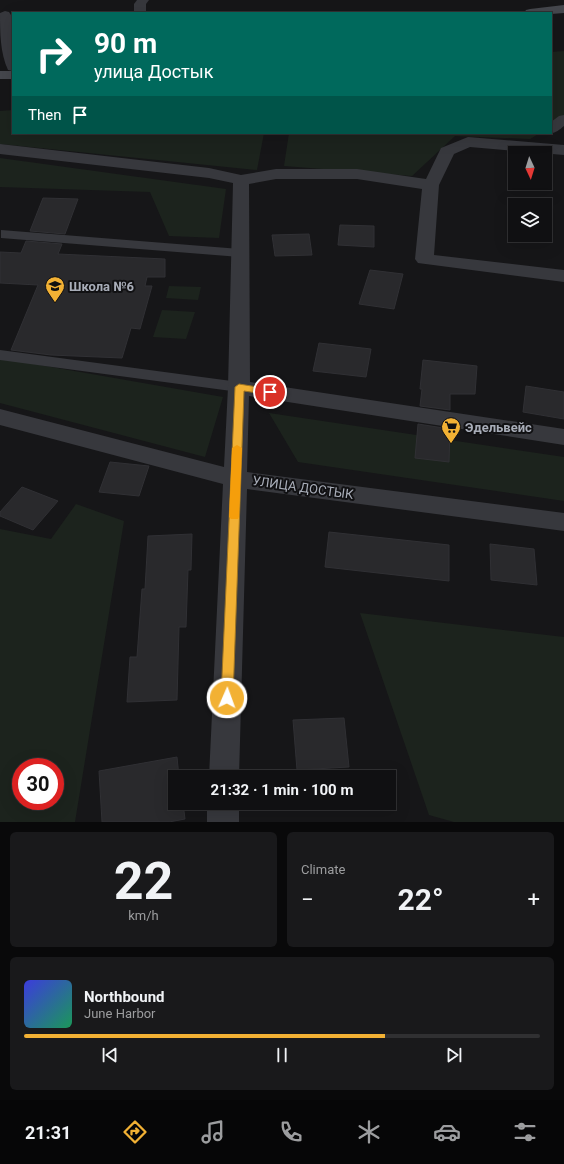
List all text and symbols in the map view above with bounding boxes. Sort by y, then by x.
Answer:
text: 90 m [94,27,157,60]
icon: right [28,28,80,80]
text: улица Достык [94,61,213,82]
icon: arrive [69,104,91,126]
text: Then [28,106,61,124]
north arrow [508,146,552,190]
map controls [508,146,552,242]
button: layers [508,198,552,242]
school or university icon: Школа №6 [44,275,66,303]
place label: Школа №6 [69,279,134,294]
pin [253,375,287,409]
icon: arrive [259,381,281,403]
supermarket icon: Эдельвейс [440,416,462,444]
place label: Эдельвейс [465,420,532,435]
street label: УЛИЦА ДОСТЫК [251,473,355,502]
position arrow [206,677,248,719]
speed limit sign: 30 [12,758,64,810]
text: 21:32 · 1 min · 100 m [211,781,353,799]
text: 22 [114,851,173,912]
text: Climate [301,862,345,877]
text: 22° [397,882,444,917]
text: − [301,887,314,912]
text: + [528,887,540,912]
text: km/h [128,908,159,923]
text: Northbound [84,988,165,1006]
text: June Harbor [84,1006,156,1021]
icon: previous [99,1044,121,1066]
icon: pause [271,1044,293,1066]
icon: next [443,1044,465,1066]
icon: directions [121,1118,149,1146]
icon: music [199,1118,227,1146]
icon: phone [277,1118,305,1146]
icon: climate [355,1118,383,1146]
icon: car [433,1118,461,1146]
icon: filters [511,1118,539,1146]
text: 21:31 [25,1122,71,1143]

